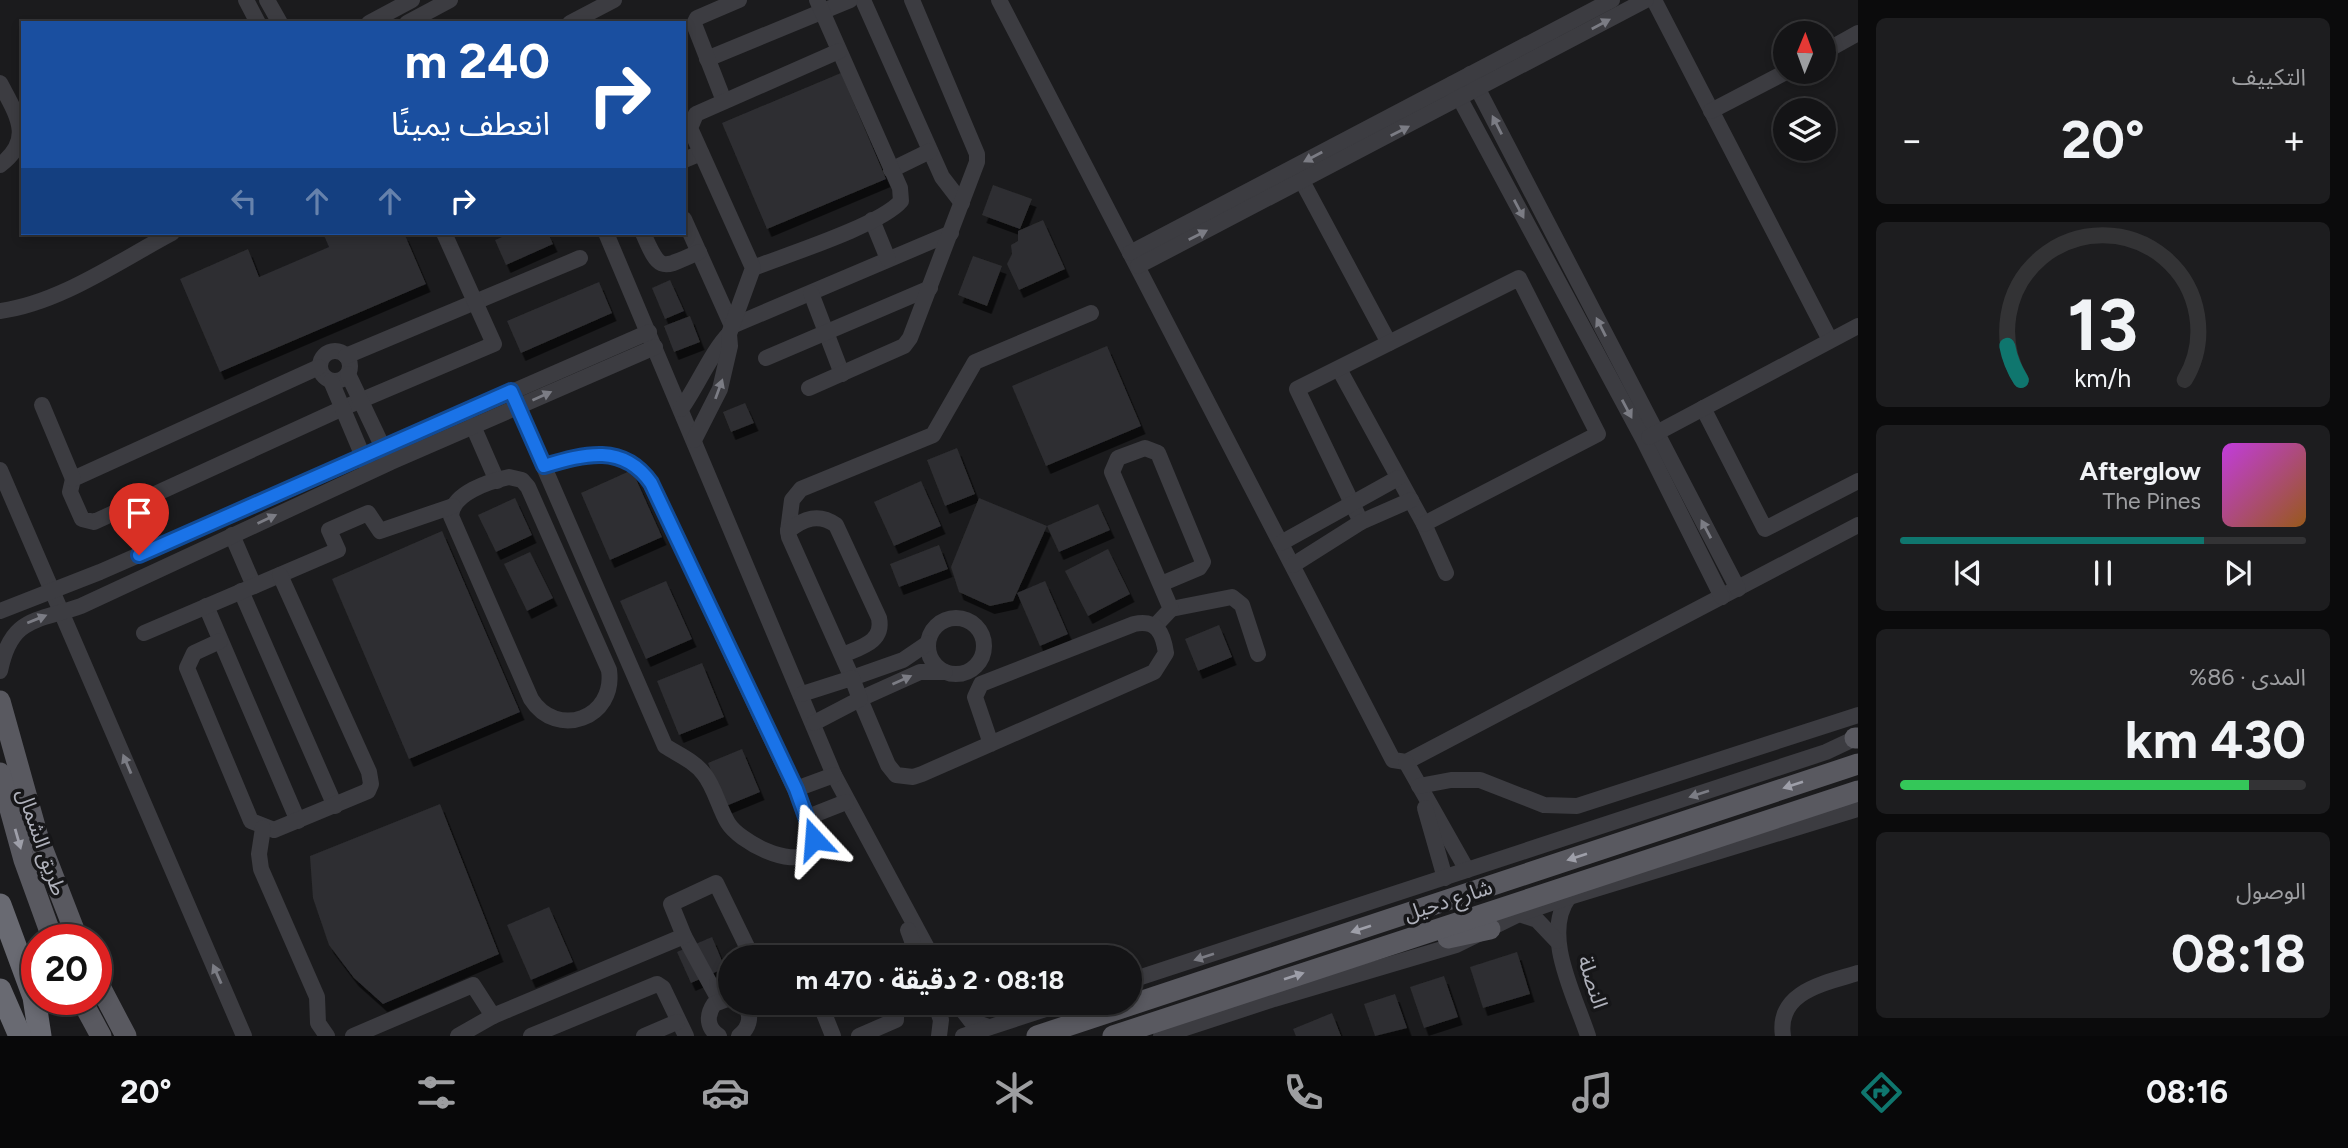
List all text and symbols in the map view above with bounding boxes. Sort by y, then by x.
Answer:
one-way arrow [1592,18,1611,30]
north arrow [1773,21,1836,84]
map controls [1773,21,1836,161]
text: 240 m [404,31,550,90]
icon: right [574,49,665,140]
text: التكييف [2232,63,2306,91]
button: layers [1773,98,1836,161]
text: انعطف يمينًا [391,105,550,143]
text: 20° [2061,109,2145,171]
one-way arrow [1491,115,1503,134]
text: − [1900,117,1924,163]
text: + [2282,117,2306,163]
one-way arrow [1390,125,1410,136]
one-way arrow [1303,151,1323,163]
icon: left [225,182,263,220]
icon: ahead [298,182,336,220]
icon: ahead [371,182,409,220]
icon: right [444,182,482,220]
one-way arrow [1513,199,1525,219]
one-way arrow [1188,229,1208,241]
text: 13 [2067,282,2139,369]
one-way arrow [1595,317,1607,337]
text: km/h [2074,363,2132,393]
one-way arrow [713,378,724,399]
one-way arrow [532,390,552,402]
one-way arrow [1621,399,1633,419]
text: Afterglow [2079,455,2201,487]
pin [109,483,169,555]
text: The Pines [2102,487,2201,515]
icon: arrive [120,494,158,532]
one-way arrow [257,513,277,525]
one-way arrow [1700,519,1712,539]
icon: previous [1949,554,1987,592]
icon: pause [2084,554,2122,592]
icon: next [2219,554,2257,592]
one-way arrow [27,614,48,625]
text: المدى · 86% [2189,663,2306,691]
one-way arrow [891,674,912,685]
text: 430 km [2125,709,2306,771]
one-way arrow [121,754,132,775]
one-way arrow [1783,781,1804,791]
street label: طريق الشمال [11,785,72,899]
one-way arrow [1688,789,1709,800]
position arrow [777,802,851,876]
one-way arrow [13,829,23,850]
one-way arrow [1567,852,1588,863]
street label: شارع دحيل [1401,874,1496,929]
text: الوصول [2236,877,2306,905]
text: 08:18 [2171,923,2306,985]
speed limit sign: 20 [21,924,112,1015]
one-way arrow [1351,924,1372,935]
one-way arrow [1193,952,1214,963]
street label: النصلة [1573,952,1613,1012]
one-way arrow [211,963,222,984]
text: 08:18 · 2 دقيقة · 470 m [795,964,1065,996]
one-way arrow [1283,970,1304,980]
icon: filters [412,1068,461,1117]
icon: car [701,1068,750,1117]
icon: climate [990,1068,1039,1117]
icon: phone [1279,1068,1328,1117]
icon: music [1568,1068,1617,1117]
icon: directions [1857,1068,1906,1117]
text: 20° [120,1073,172,1111]
text: 08:16 [2146,1073,2228,1111]

